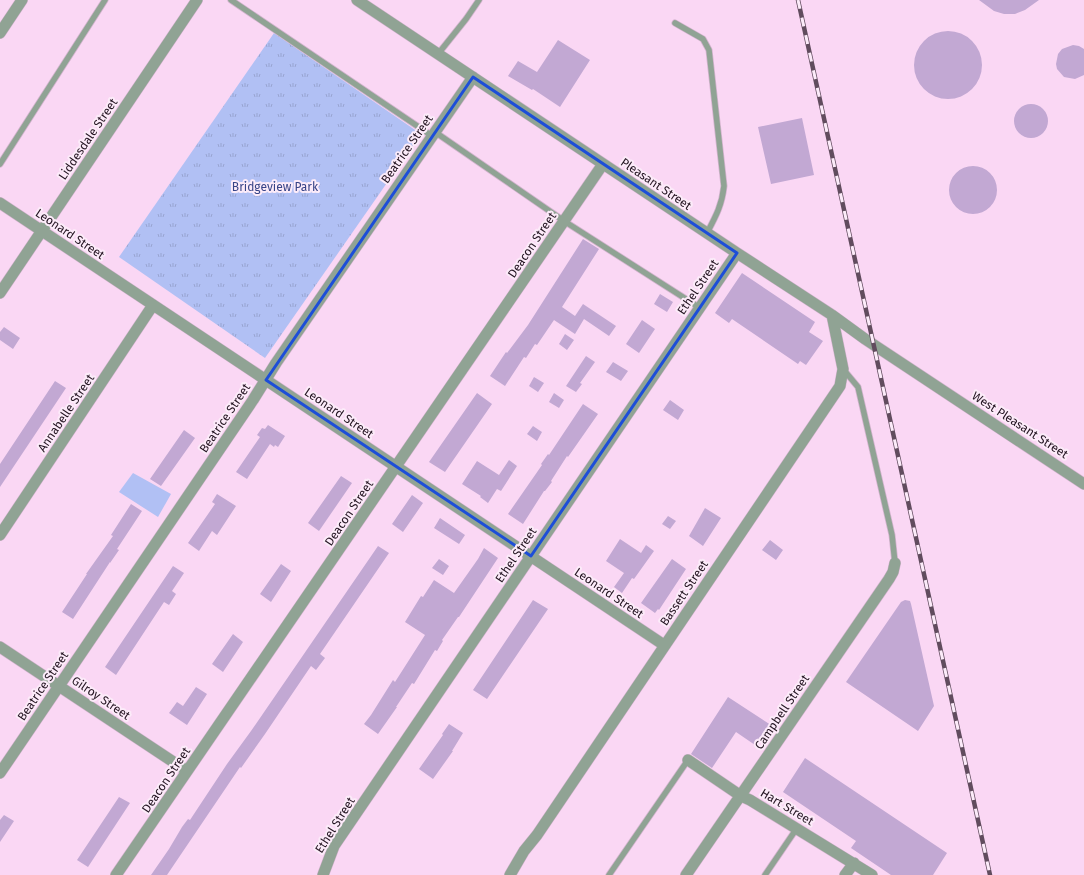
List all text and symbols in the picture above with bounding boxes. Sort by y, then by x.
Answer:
street label: Liddesdale Street [56,95,121,182]
street label: Beatrice Street [378,112,436,186]
street label: Pleasant Street [618,155,695,213]
park label: Bridgeview Park [232,180,319,194]
street label: Leonard Street [33,206,108,263]
street label: Deacon Street [505,209,559,280]
street label: Ethel Street [674,256,722,317]
street label: Annabelle Street [35,371,97,454]
street label: Beatrice Street [197,380,254,455]
street label: Leonard Street [302,385,377,442]
street label: West Pleasant Street [969,389,1071,462]
street label: Deacon Street [322,477,376,548]
street label: Ethel Street [492,524,540,585]
street label: Bassett Street [657,557,711,628]
street label: Leonard Street [572,565,647,622]
street label: Beatrice Street [15,648,72,723]
street label: Campbell Street [752,671,812,752]
street label: Gilroy Street [69,673,133,723]
street label: Deacon Street [139,744,193,815]
street label: Hart Street [758,786,817,829]
street label: Ethel Street [312,794,358,856]

